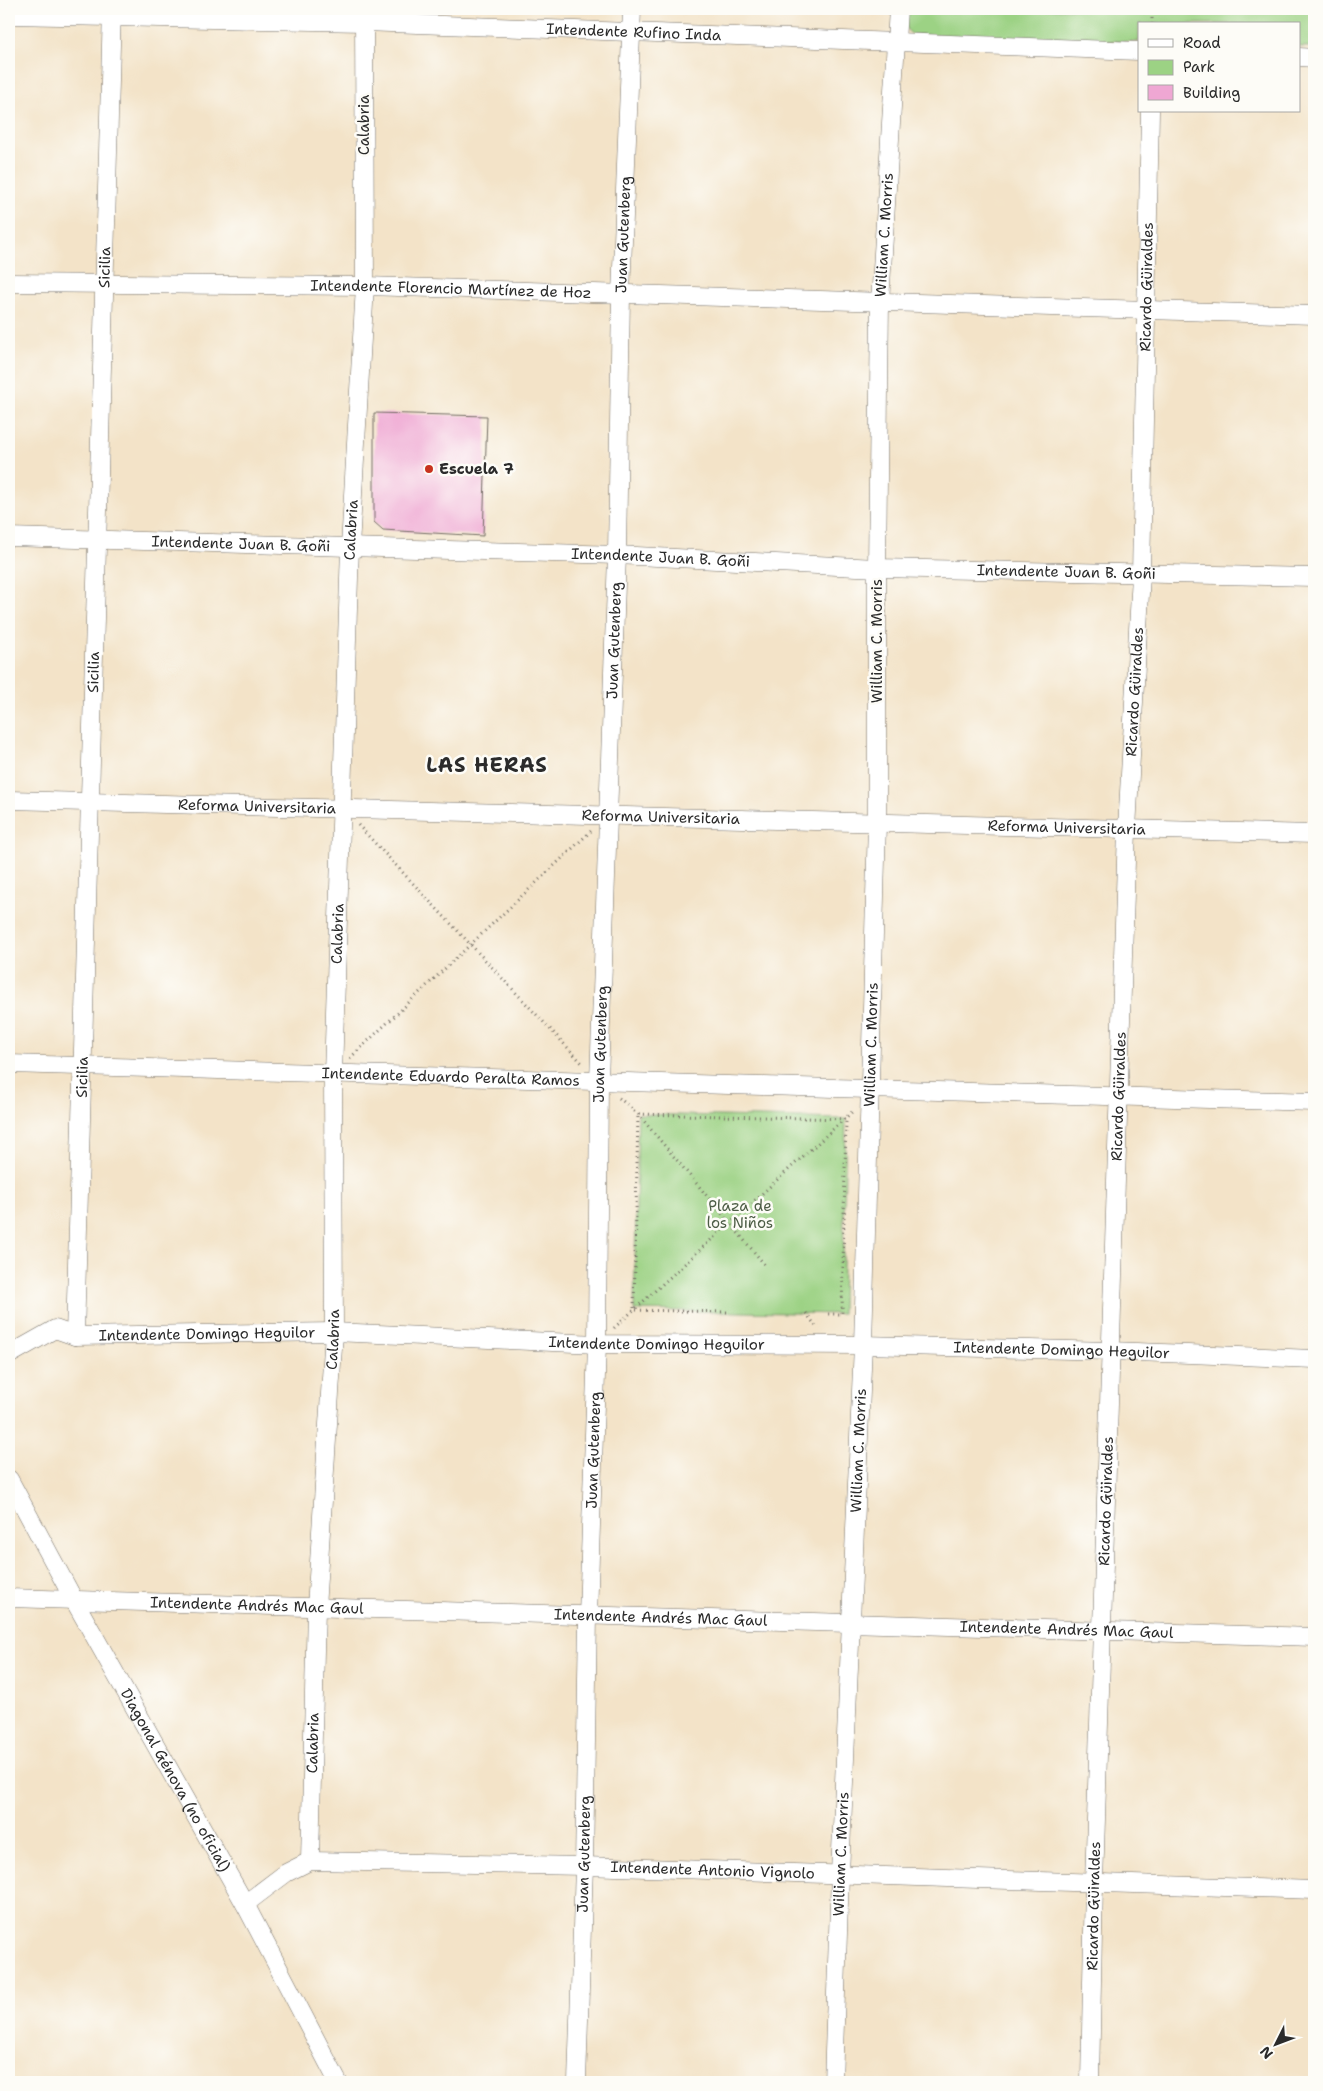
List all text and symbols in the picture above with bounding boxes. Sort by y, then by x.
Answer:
street label: Intendente Rufino Inda [546,19,722,45]
legend [1138,22,1300,112]
text: Road [1183,33,1221,53]
text: Park [1183,57,1215,77]
text: Building [1183,83,1240,103]
street label: Calabria [354,94,374,155]
street label: William C. Morris [870,172,898,298]
street label: Juan Gutenberg [611,176,636,294]
street label: Ricardo Güiraldes [1135,222,1158,352]
street label: Sicilia [94,246,115,288]
street label: Intendente Florencio Martínez de Hoz [310,276,592,303]
place label: Escuela 7 [439,459,514,479]
marker: Escuela 7 [423,463,435,475]
street label: Calabria [340,498,363,561]
street label: Intendente Juan B. Goñi [151,531,331,557]
street label: Intendente Juan B. Goñi [571,544,751,572]
street label: Intendente Juan B. Goñi [977,560,1156,584]
street label: William C. Morris [867,579,887,703]
street label: Juan Gutenberg [602,582,626,700]
street label: Ricardo Güiraldes [1121,627,1148,757]
street label: Sicilia [83,651,104,693]
district label: LAS HERAS [426,752,548,778]
street label: Reforma Universitaria [178,794,337,819]
street label: Reforma Universitaria [581,805,741,829]
street label: Reforma Universitaria [987,815,1147,840]
street label: Calabria [327,902,349,964]
street label: William C. Morris [859,982,883,1107]
street label: Juan Gutenberg [589,985,612,1103]
street label: Ricardo Güiraldes [1107,1031,1131,1161]
street label: Sicilia [72,1055,93,1098]
street label: Intendente Eduardo Peralta Ramos [321,1063,580,1091]
park label: Plaza de los Niños [707,1196,773,1233]
street label: Calabria [322,1309,344,1371]
street label: Intendente Domingo Heguilor [99,1322,315,1346]
street label: Intendente Domingo Heguilor [548,1332,765,1355]
street label: Intendente Domingo Heguilor [953,1337,1170,1363]
street label: William C. Morris [846,1388,871,1513]
street label: Juan Gutenberg [582,1391,605,1509]
street label: Ricardo Güiraldes [1094,1436,1118,1566]
street label: Intendente Andrés Mac Gaul [150,1592,364,1619]
street label: Intendente Andrés Mac Gaul [554,1604,768,1631]
street label: Intendente Andrés Mac Gaul [959,1616,1174,1643]
street label: Diagonal Génova (no oficial) [116,1685,235,1875]
street label: Calabria [302,1712,324,1774]
street label: William C. Morris [829,1792,854,1917]
street label: Juan Gutenberg [572,1795,595,1913]
street label: Ricardo Güiraldes [1082,1841,1105,1971]
street label: Intendente Antonio Vignolo [610,1857,815,1884]
north arrow [1250,2018,1300,2068]
text: N [1256,2043,1277,2063]

